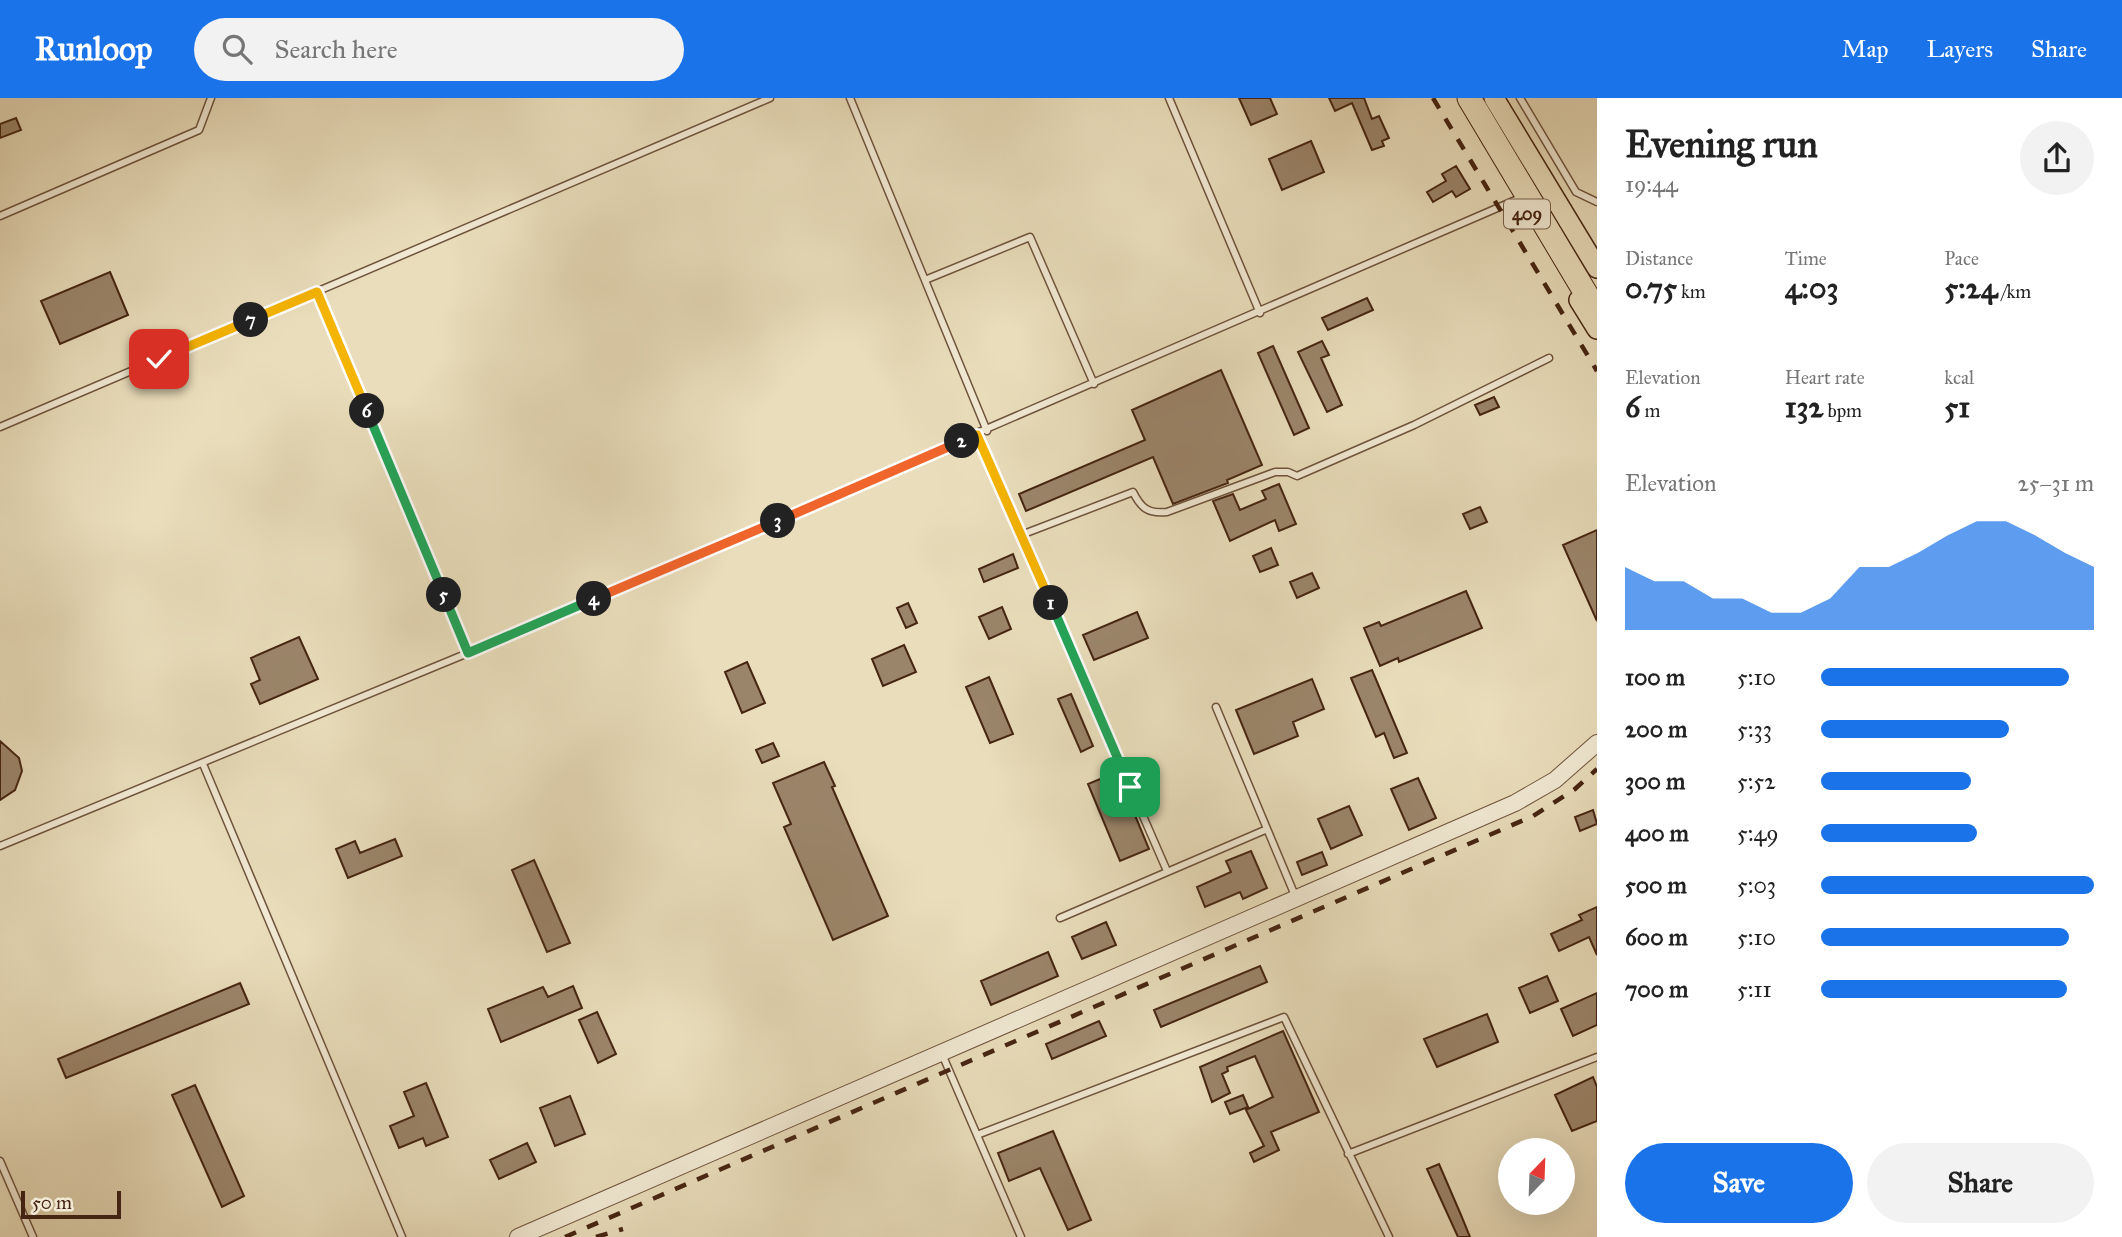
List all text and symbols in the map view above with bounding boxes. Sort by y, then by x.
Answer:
search box [194,18,684,81]
text: Runloop [35,29,152,69]
icon: search [218,30,256,68]
text: Search here [274,33,397,65]
text: Map [1842,34,1889,64]
text: Layers [1927,34,1993,64]
text: Share [2031,34,2087,64]
text: Evening run [1625,121,1818,167]
button: share [2020,121,2094,195]
text: 19:44 [1625,170,1678,198]
road number: 409 [1504,200,1550,229]
text: Distance [1625,247,1693,270]
text: Time [1785,247,1827,270]
text: Pace [1944,247,1979,270]
text: 0.75 [1625,270,1677,306]
text: 4:03 [1785,270,1838,306]
text: 5:24 [1944,270,1997,306]
text: km [1677,280,1706,303]
text: /km [1997,280,2031,303]
pin: 7 [233,302,268,338]
text: 7 [245,308,256,331]
pin [129,329,189,389]
icon: check [140,340,178,378]
text: Elevation [1625,366,1700,389]
text: Heart rate [1785,366,1865,389]
text: kcal [1944,366,1974,389]
text: 6 [1625,389,1640,425]
text: 132 [1785,389,1823,425]
text: 51 [1944,389,1970,425]
pin: 6 [350,394,384,428]
text: 6 [362,399,371,422]
text: m [1640,399,1660,422]
text: bpm [1823,399,1862,422]
pin: 2 [944,424,979,458]
text: 2 [957,429,966,452]
text: Elevation [1625,469,1716,497]
text: 25–31 m [2018,469,2094,497]
pin: 3 [760,504,796,538]
text: 3 [774,509,781,532]
pin: 5 [426,578,462,612]
pin: 4 [576,582,612,616]
text: 5 [439,583,448,606]
pin: 1 [1034,586,1068,620]
text: 4 [588,587,599,610]
text: 1 [1047,591,1054,614]
text: 100 m [1625,663,1685,691]
text: 5:10 [1737,663,1776,691]
text: 200 m [1625,715,1687,743]
text: 5:33 [1737,715,1772,743]
pin [1100,757,1160,817]
text: 300 m [1625,767,1685,795]
text: 5:52 [1737,767,1776,795]
icon: arrive [1111,768,1149,806]
text: 400 m [1625,819,1689,847]
text: 5:49 [1737,819,1779,847]
text: 500 m [1625,871,1687,899]
text: 5:03 [1737,871,1776,899]
text: 600 m [1625,923,1688,951]
text: 5:10 [1737,923,1776,951]
text: 700 m [1625,975,1688,1003]
text: 5:11 [1737,975,1772,1003]
north arrow [1498,1138,1575,1214]
map controls [1498,1138,1575,1215]
button: Save [1625,1143,1853,1223]
button: Share [1867,1143,2094,1223]
scale bar [21,1188,121,1220]
text: 50 m [32,1191,72,1214]

